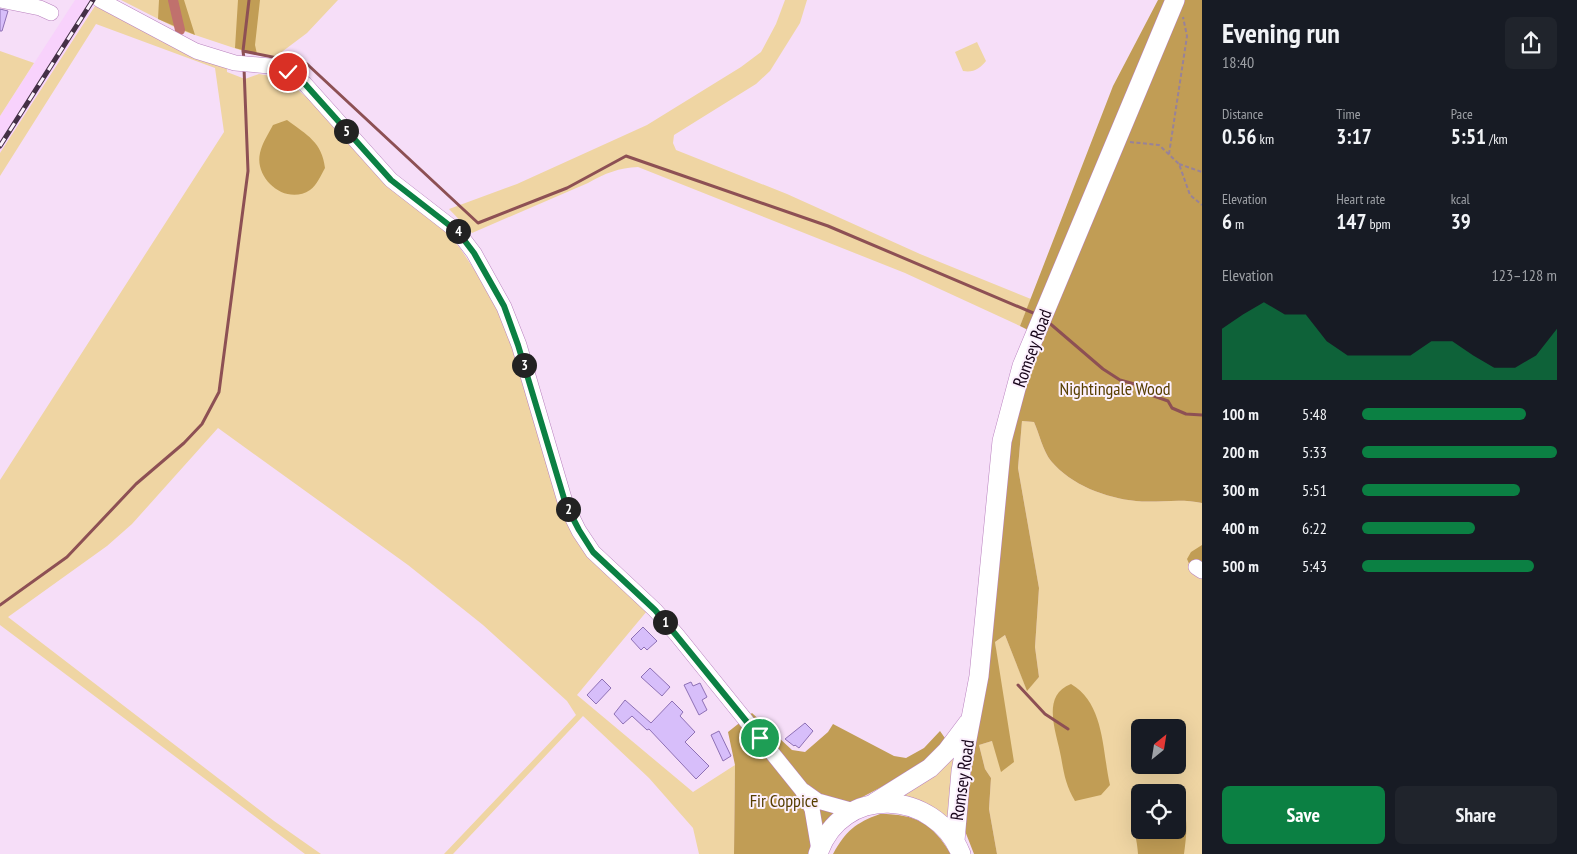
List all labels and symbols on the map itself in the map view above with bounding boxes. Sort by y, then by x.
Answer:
pin [267,51,309,93]
pin: 5 [334,118,358,144]
pin: 4 [446,218,470,244]
street label: Romsey Road [1007,306,1057,390]
pin: 3 [512,352,536,378]
park label: Nightingale Wood [1060,377,1170,400]
pin: 2 [556,496,580,522]
pin: 1 [652,610,678,634]
pin [739,717,781,759]
north arrow [1131,719,1186,774]
street label: Romsey Road [945,738,979,822]
park label: Fir Coppice [750,789,818,812]

